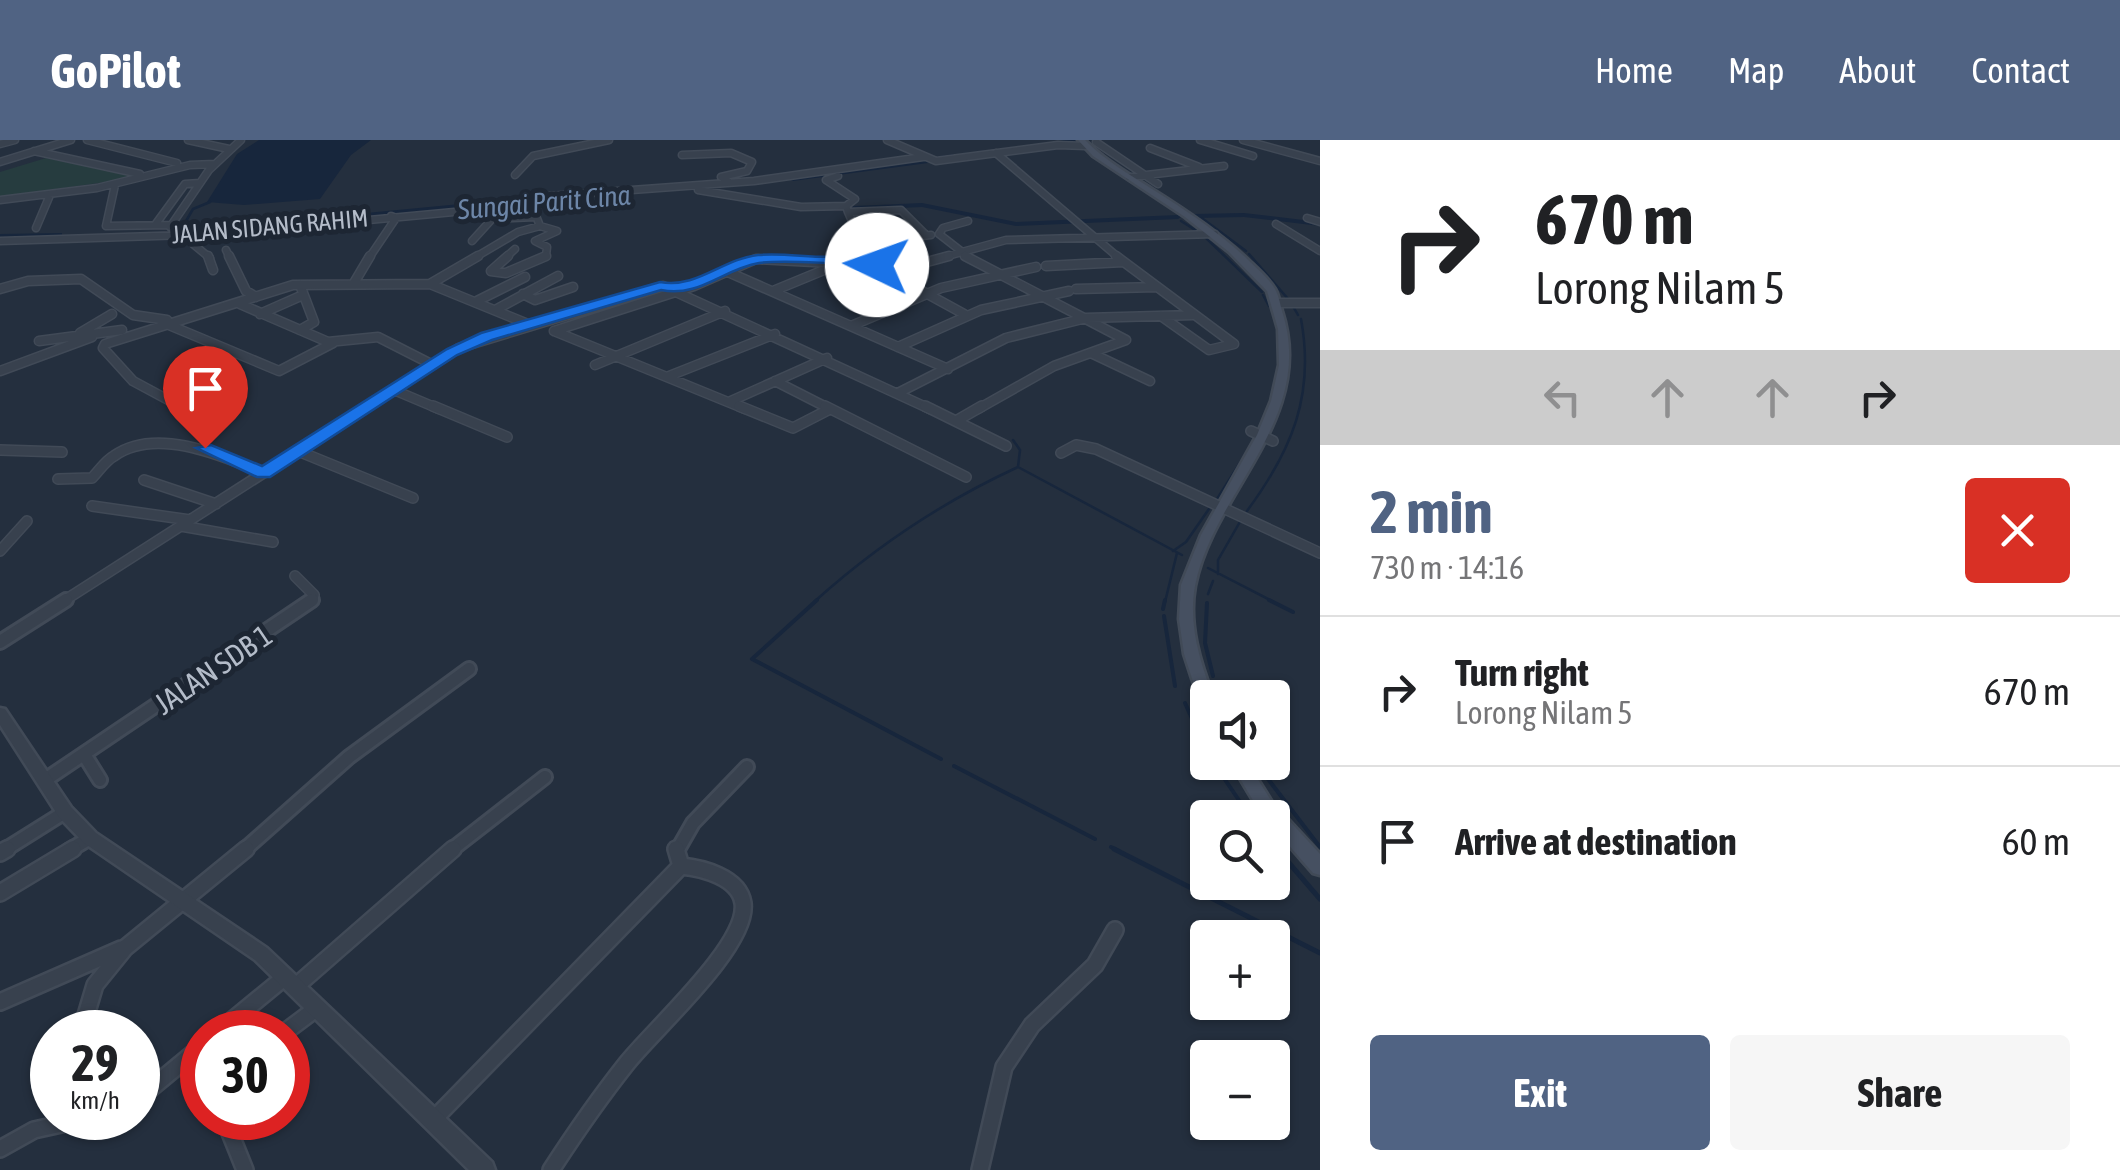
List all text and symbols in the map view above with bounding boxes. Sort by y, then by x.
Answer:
text: GoPilot [50,43,181,98]
text: Home [1595,50,1673,90]
text: Map [1728,50,1784,90]
text: About [1839,50,1916,90]
text: Contact [1971,50,2070,90]
water label: Sungai Parit Cina [455,179,632,226]
text: 670 m [1535,179,1694,259]
icon: right [1370,180,1500,310]
street label: JALAN SIDANG RAHIM [170,203,370,249]
position arrow [825,213,929,317]
text: Lorong Nilam 5 [1535,262,1785,314]
pin [163,346,248,449]
icon: arrive [178,361,233,416]
icon: left [1535,370,1590,425]
icon: ahead [1640,370,1695,425]
icon: ahead [1745,370,1800,425]
icon: right [1850,370,1905,425]
text: 2 min [1370,477,1493,546]
button: close [1965,478,2070,583]
text: 730 m · 14:16 [1370,549,1524,586]
street label: JALAN SDB 1 [148,617,278,721]
text: Turn right [1455,651,1589,694]
icon: right [1370,664,1425,719]
text: 670 m [1984,670,2070,713]
map controls [1190,680,1290,1140]
button: sound [1190,680,1290,780]
text: Lorong Nilam 5 [1455,694,1633,731]
button: search [1190,800,1290,900]
icon: arrive [1370,814,1425,869]
text: Arrive at destination [1455,820,1737,863]
text: 60 m [2002,820,2070,863]
button: + [1190,920,1290,1020]
speed limit sign: 30 [180,1010,310,1140]
text: 29 [71,1034,118,1092]
button: Exit [1370,1035,1710,1150]
button: Share [1730,1035,2070,1150]
button: − [1190,1040,1290,1140]
text: km/h [70,1086,120,1114]

